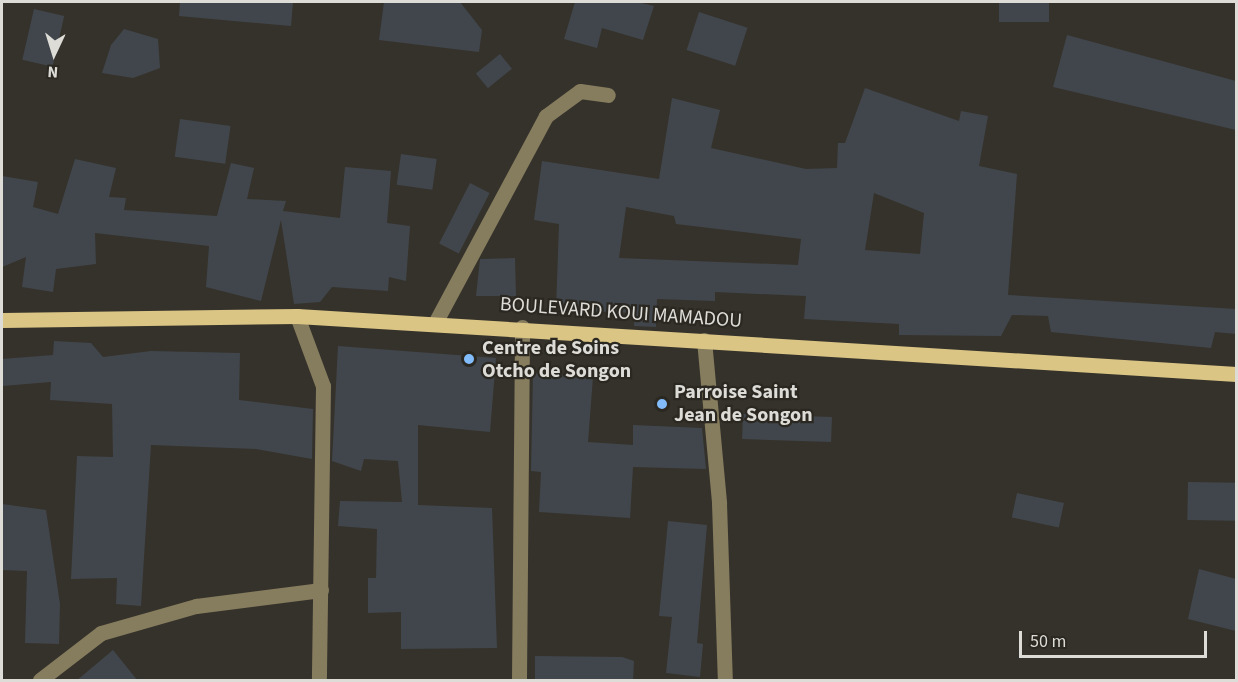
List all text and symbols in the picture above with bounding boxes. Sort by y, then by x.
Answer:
north arrow [24,24,84,84]
text: N [47,61,59,83]
street label: BOULEVARD KOUI MAMADOU [499,293,743,333]
place label: Centre de Soins Otcho de Songon [482,336,631,383]
marker: Centre de Soins Otcho de Songon [460,350,478,368]
place label: Parroise Saint Jean de Songon [674,380,813,427]
marker: Parroise Saint Jean de Songon [655,397,669,411]
scale bar [1022,619,1210,657]
text: 50 m [1030,629,1066,654]

